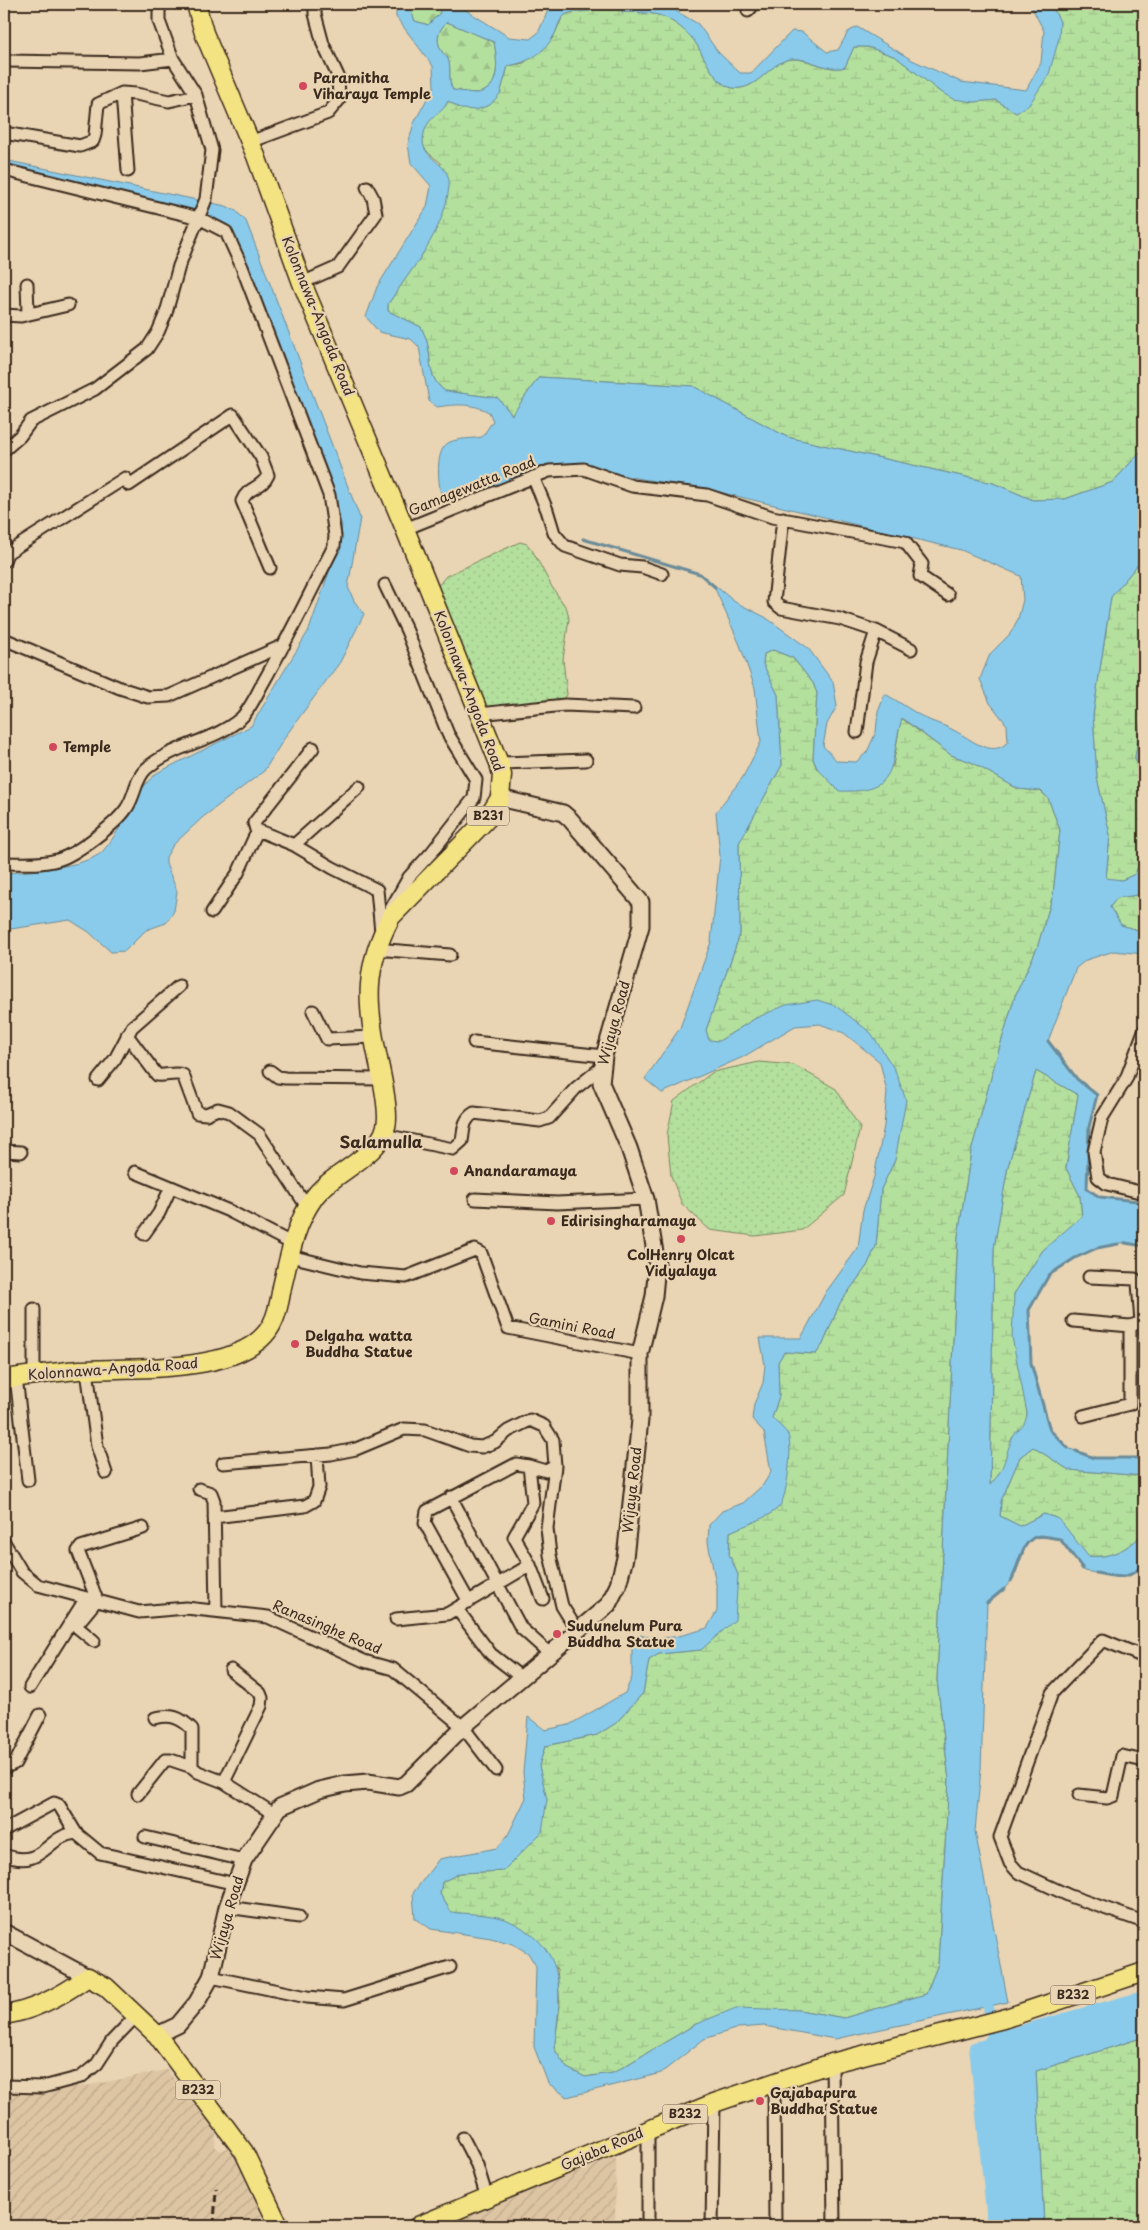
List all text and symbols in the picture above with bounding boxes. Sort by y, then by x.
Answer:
place label: Paramitha Viharaya Temple [313,67,431,104]
marker: Paramitha Viharaya Temple [297,80,309,92]
street label: Kolonnawa-Angoda Road [277,233,360,399]
street label: Gamagewatta Road [405,451,538,521]
street label: Kolonnawa-Angoda Road [429,607,510,774]
place label: Temple [63,736,111,757]
marker: Temple [47,741,59,753]
road number: B231 [467,806,509,826]
street label: Wijaya Road [592,978,635,1067]
district label: Salamulla [339,1129,423,1153]
place label: Anandaramaya [463,1160,578,1181]
marker: Anandaramaya [448,1165,460,1177]
place label: Edirisingharamaya [561,1210,697,1231]
marker: Edirisingharamaya [545,1215,557,1227]
marker: ColHenry Olcat Vidyalaya [675,1233,687,1245]
place label: ColHenry Olcat Vidyalaya [627,1244,735,1281]
street label: Gamini Road [527,1307,617,1344]
place label: Delgaha watta Buddha Statue [305,1325,413,1362]
marker: Delgaha watta Buddha Statue [289,1338,301,1350]
street label: Kolonnawa-Angoda Road [27,1352,199,1385]
street label: Wijaya Road [617,1446,646,1534]
street label: Ranasinghe Road [269,1594,385,1659]
place label: Sudunelum Pura Buddha Statue [567,1615,683,1652]
marker: Sudunelum Pura Buddha Statue [551,1628,563,1640]
street label: Wijaya Road [204,1873,249,1962]
road number: B232 [1050,1986,1096,2004]
road number: B232 [176,2080,220,2100]
place label: Gajabapura Buddha Statue [770,2082,878,2119]
marker: Gajabapura Buddha Statue [754,2095,766,2107]
road number: B232 [662,2104,708,2124]
street label: Gajaba Road [557,2122,646,2175]

